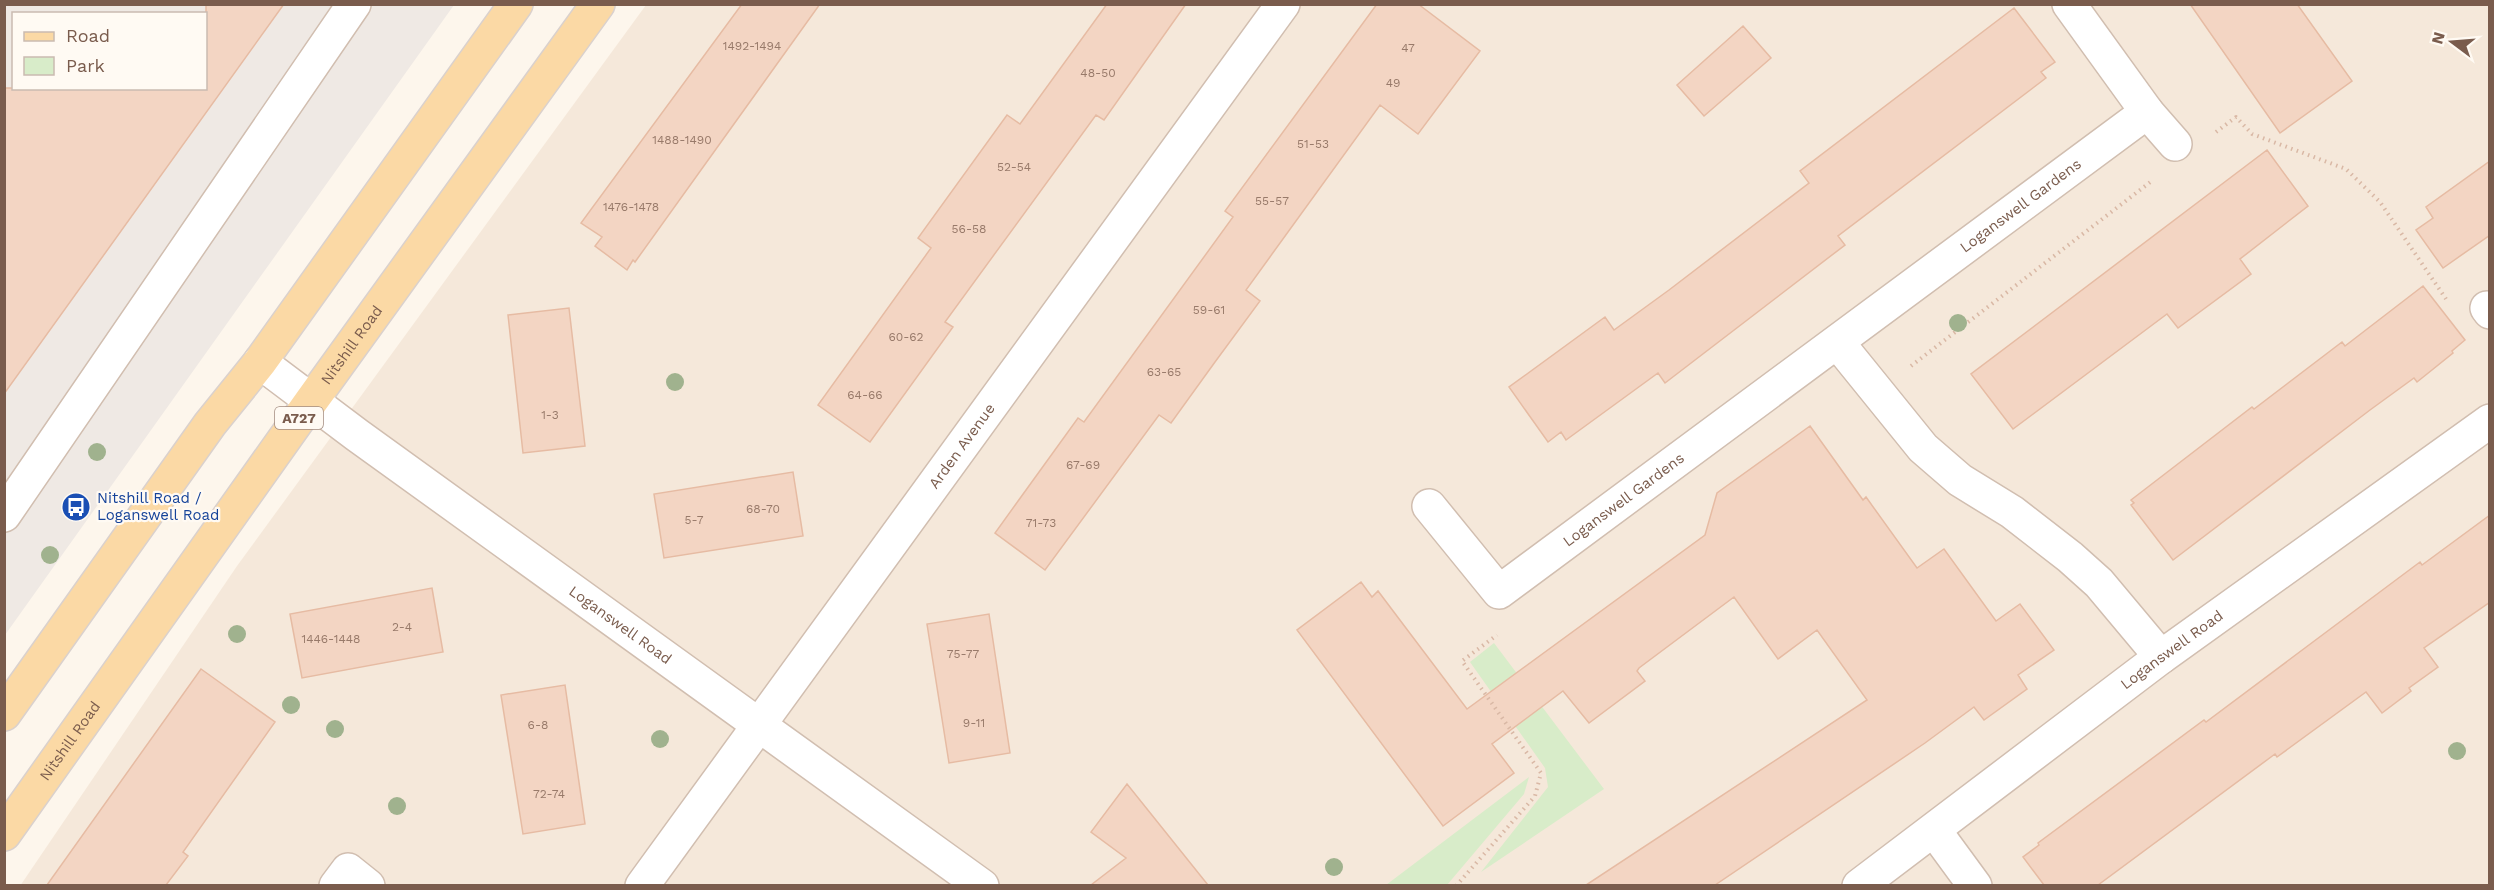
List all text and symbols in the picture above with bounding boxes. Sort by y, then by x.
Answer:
legend [12,12,207,90]
north arrow [2422,12,2482,72]
text: Road [66,25,110,46]
text: N [2427,30,2449,46]
house number: 1492-1494 [723,39,781,53]
house number: 47 [1401,41,1415,55]
text: Park [66,55,105,76]
house number: 48-50 [1080,66,1116,80]
house number: 49 [1386,76,1400,90]
house number: 1488-1490 [652,133,712,147]
house number: 51-53 [1297,137,1329,151]
street label: Loganswell Gardens [1956,155,2085,256]
house number: 52-54 [997,160,1031,174]
house number: 55-57 [1255,194,1289,208]
house number: 1476-1478 [603,200,659,214]
house number: 56-58 [952,222,986,236]
street label: Nitshill Road [317,302,386,388]
house number: 59-61 [1193,303,1225,317]
house number: 60-62 [888,330,924,344]
house number: 63-65 [1147,365,1181,379]
house number: 64-66 [847,388,883,402]
street label: Arden Avenue [925,400,999,492]
road number: A727 [275,407,323,429]
house number: 1-3 [541,408,559,422]
street label: Loganswell Gardens [1559,449,1688,550]
house number: 67-69 [1066,458,1100,472]
place label: Nitshill Road / Loganswell Road [97,489,219,524]
bus stop icon: Nitshill Road / Loganswell Road [60,491,92,523]
house number: 68-70 [746,502,780,516]
house number: 5-7 [684,513,704,527]
house number: 71-73 [1026,516,1056,530]
street label: Loganswell Road [565,582,675,668]
street label: Loganswell Road [2117,606,2227,693]
house number: 2-4 [392,620,412,634]
house number: 1446-1448 [301,632,361,646]
house number: 75-77 [947,647,980,661]
street label: Nitshill Road [36,698,104,784]
house number: 9-11 [963,716,985,730]
house number: 6-8 [528,718,548,732]
house number: 72-74 [533,787,565,801]

